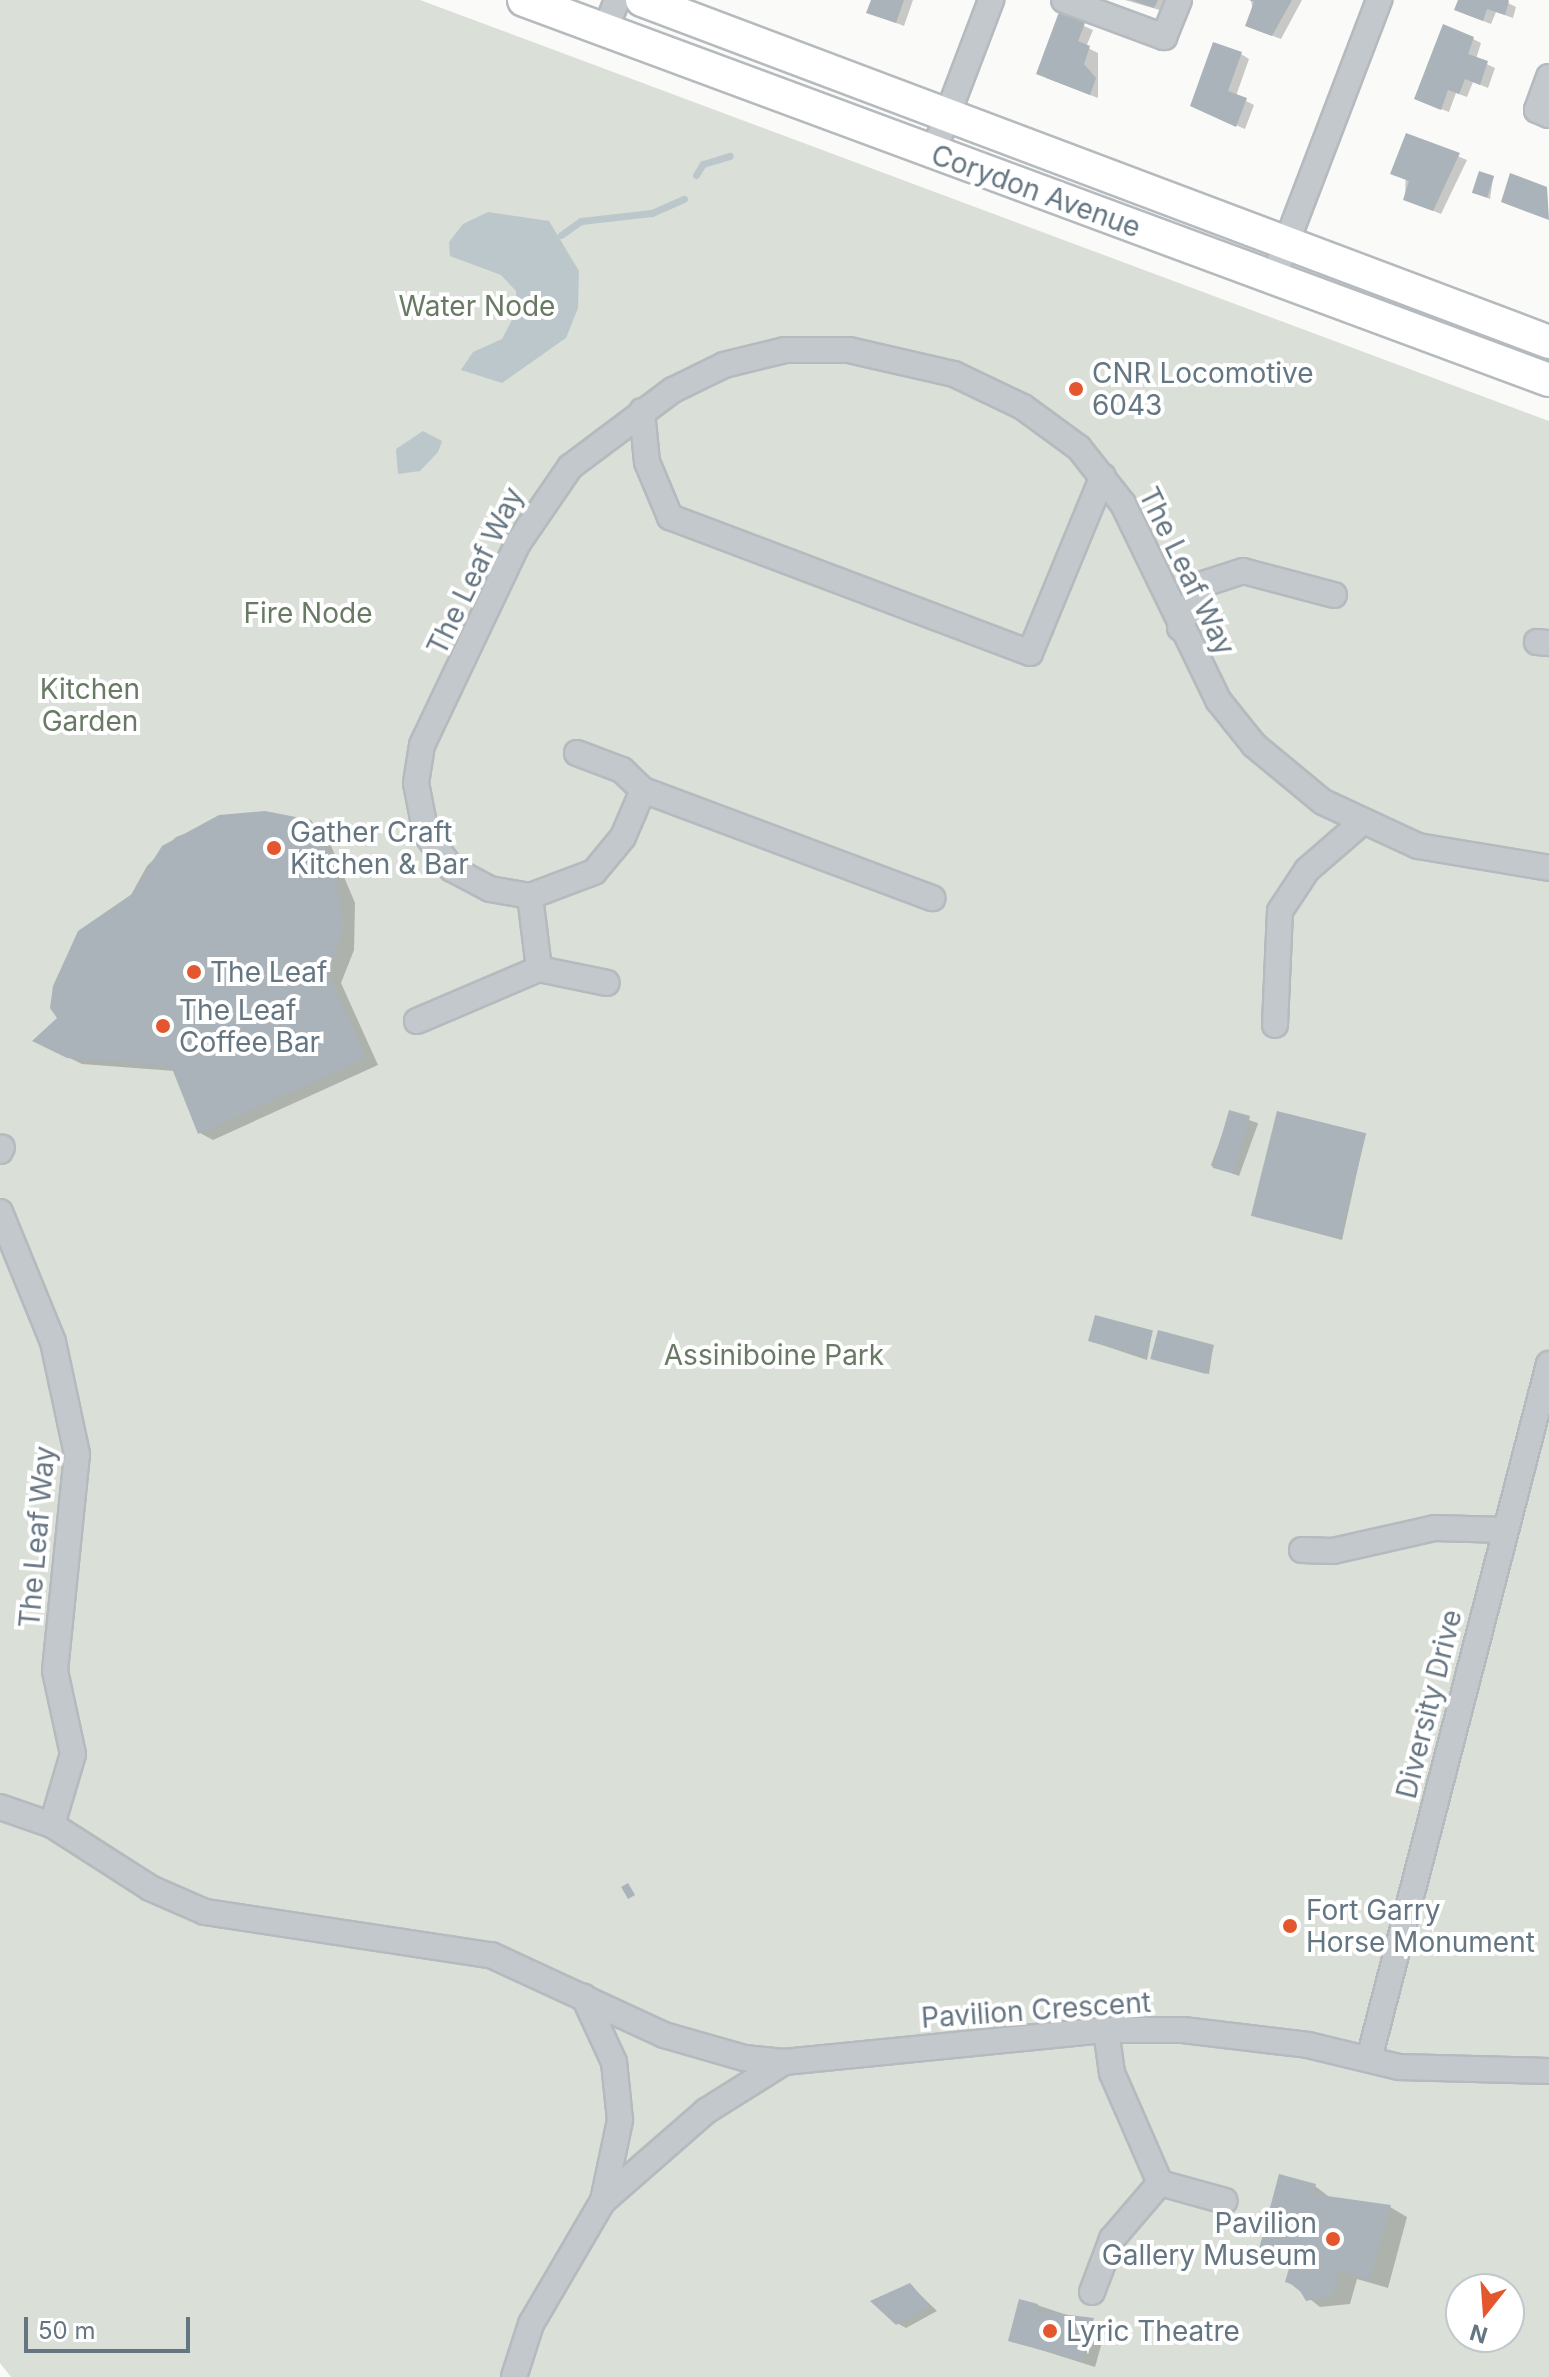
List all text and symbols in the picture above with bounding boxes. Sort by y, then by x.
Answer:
street label: Corydon Avenue [927,138,1145,244]
park label: Water Node [399,289,555,323]
place label: CNR Locomotive 6043 [1092,356,1314,422]
marker: CNR Locomotive 6043 [1067,380,1085,398]
street label: The Leaf Way [420,482,530,660]
street label: The Leaf Way [1132,482,1242,660]
park label: Fire Node [244,596,372,630]
park label: Kitchen Garden [40,672,140,738]
place label: Gather Craft Kitchen & Bar [290,815,469,881]
marker: Gather Craft Kitchen & Bar [265,839,283,857]
place label: The Leaf [210,955,327,989]
marker: The Leaf [185,963,203,981]
place label: The Leaf Coffee Bar [179,993,320,1059]
marker: The Leaf Coffee Bar [154,1017,172,1035]
park label: Assiniboine Park [664,1338,884,1372]
street label: The Leaf Way [12,1445,62,1629]
street label: Diversity Drive [1389,1606,1469,1802]
place label: Fort Garry Horse Monument [1306,1893,1535,1959]
marker: Fort Garry Horse Monument [1281,1917,1299,1935]
street label: Pavilion Crescent [920,1985,1152,2035]
place label: Pavilion Gallery Museum [1102,2206,1317,2272]
marker: Pavilion Gallery Museum [1324,2230,1342,2248]
north arrow [1445,2273,1525,2353]
scale bar [28,2301,194,2351]
place label: Lyric Theatre [1066,2314,1240,2348]
text: 50 m [38,2316,96,2345]
text: N [1467,2319,1490,2349]
marker: Lyric Theatre [1041,2322,1059,2340]

